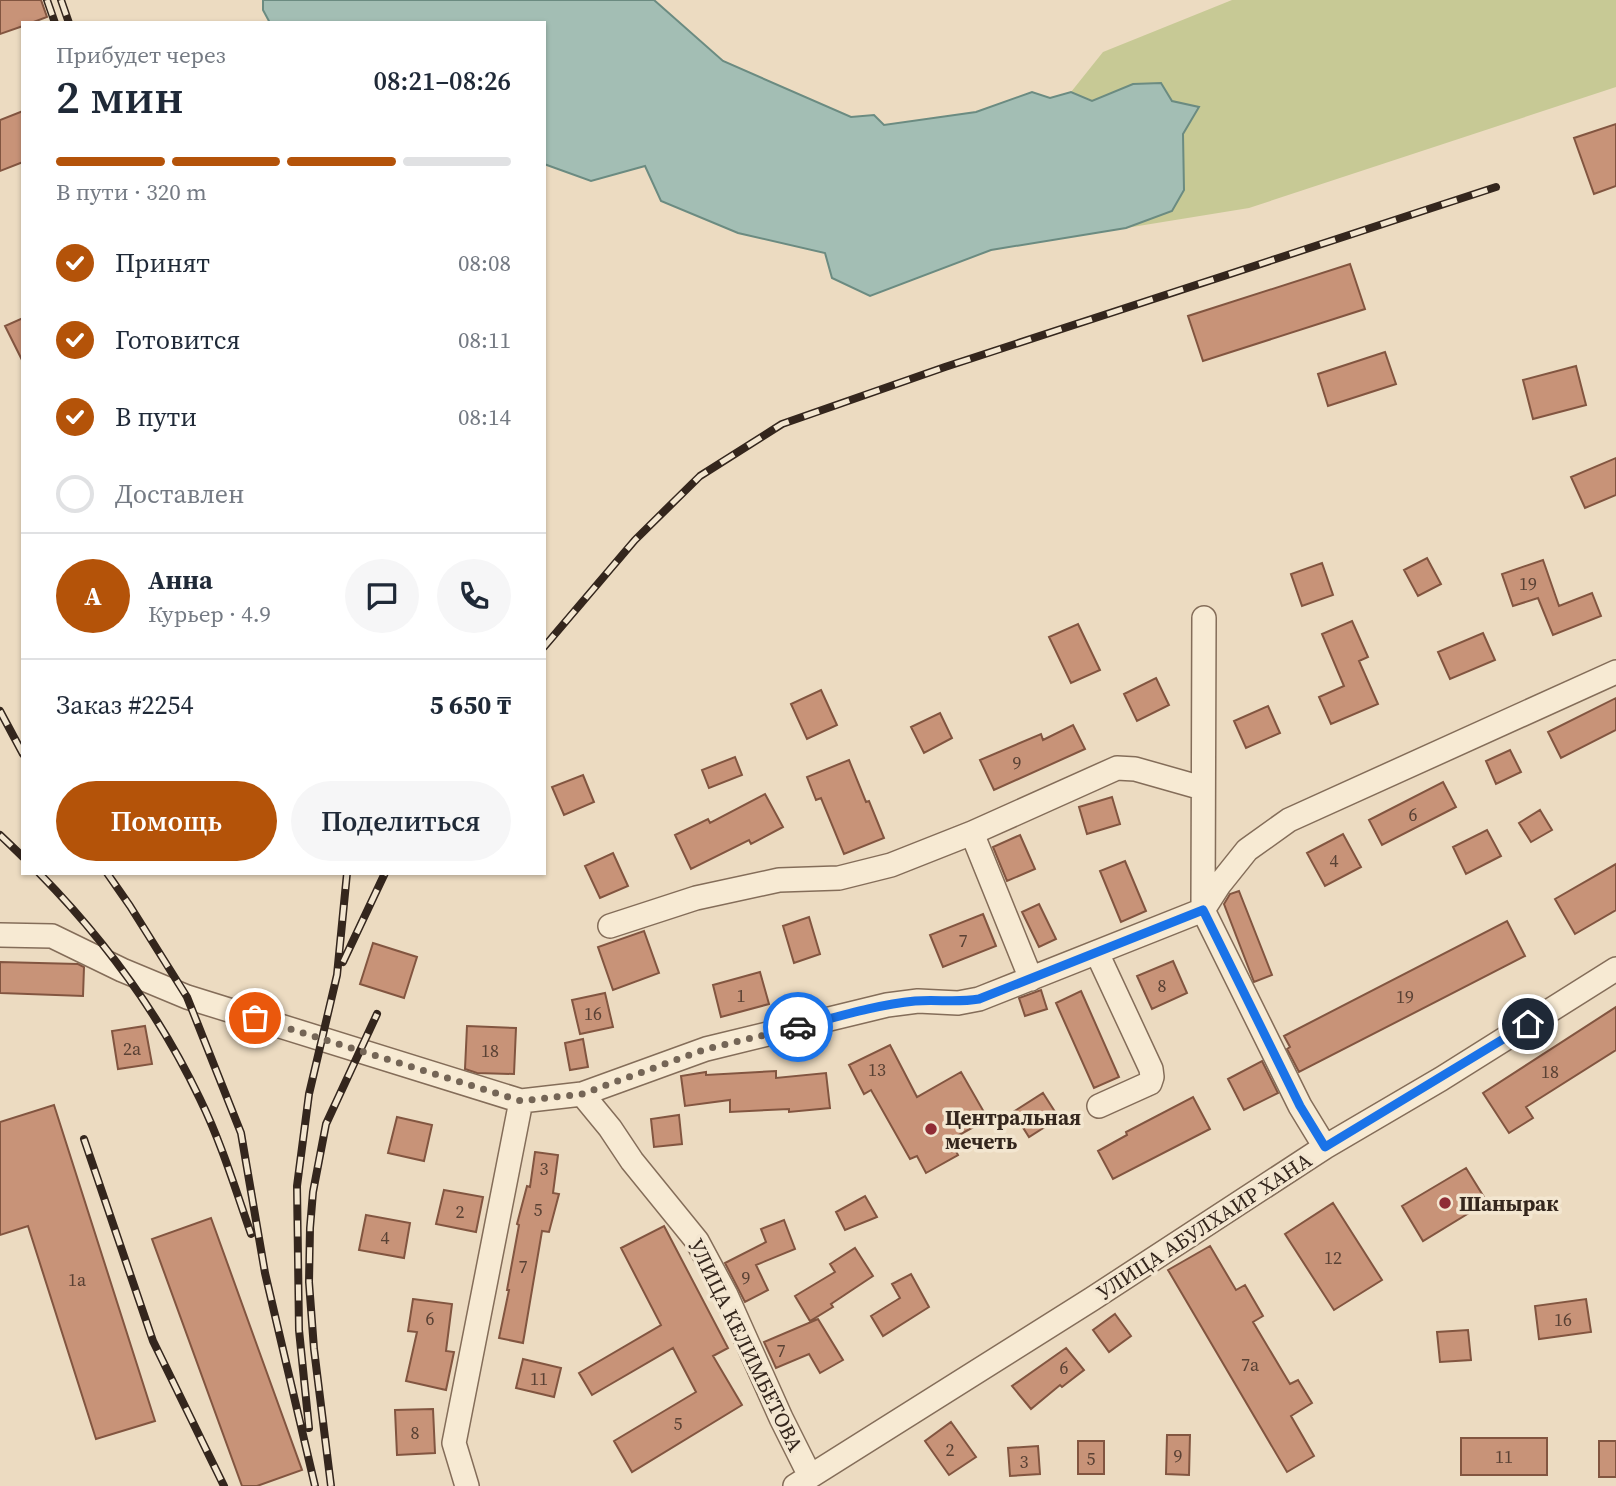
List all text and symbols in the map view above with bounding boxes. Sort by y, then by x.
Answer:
text: Прибудет через [56,39,226,71]
text: 08:21–08:26 [374,63,511,99]
text: 2 мин [56,65,184,128]
text: В пути · 320 m [56,176,207,208]
icon: check [56,244,94,282]
text: Принят [115,245,210,281]
text: 08:08 [458,247,511,279]
icon: check [56,321,94,359]
text: Готовится [115,322,240,358]
text: 08:11 [458,324,511,356]
icon: check [56,398,94,436]
text: В пути [115,399,197,435]
text: 08:14 [458,401,511,433]
text: Доставлен [115,476,244,512]
button: chat [345,559,419,633]
button: phone [437,559,511,633]
text: Анна [148,562,213,598]
house number: 19 [1519,571,1537,596]
text: А [84,578,102,614]
text: Курьер · 4.9 [148,598,271,630]
text: Заказ #2254 [56,687,194,723]
text: 5 650 ₸ [429,687,511,723]
house number: 9 [1013,750,1022,775]
button: Помощь [56,781,277,861]
button: Поделиться [291,781,511,861]
house number: 6 [1409,802,1418,827]
house number: 4 [1330,848,1339,873]
house number: 7 [959,928,968,953]
house number: 8 [1158,973,1167,998]
house number: 1 [737,983,746,1008]
house number: 19 [1396,984,1414,1009]
pin [225,988,285,1048]
courier [763,992,833,1062]
pin [1498,994,1558,1054]
icon: bag [236,999,274,1037]
house number: 16 [584,1001,602,1026]
icon: home [1509,1005,1547,1043]
icon: car [779,1008,817,1046]
house number: 2а [123,1036,142,1061]
house number: 18 [481,1038,499,1063]
house number: 13 [868,1057,886,1082]
house number: 18 [1541,1059,1559,1084]
place label: Центральная мечеть [945,1103,1081,1156]
marker: Центральная мечеть [923,1121,939,1137]
street label: УЛИЦА АБУЛХАИР ХАНА [1091,1145,1317,1307]
house number: 3 [540,1156,549,1181]
place label: Шанырак [1459,1189,1559,1218]
marker: Шанырак [1437,1195,1453,1211]
house number: 5 [534,1197,543,1222]
house number: 2 [456,1199,465,1224]
house number: 4 [381,1225,390,1250]
street label: УЛИЦА КЕЛИМБЕТОВА [682,1234,810,1456]
house number: 12 [1324,1245,1342,1270]
house number: 7 [519,1254,528,1279]
house number: 9 [742,1265,751,1290]
house number: 1а [68,1267,87,1292]
house number: 6 [426,1306,435,1331]
house number: 16 [1554,1307,1572,1332]
house number: 7 [777,1338,786,1363]
house number: 7а [1241,1352,1260,1377]
house number: 6 [1060,1355,1069,1380]
house number: 11 [530,1366,548,1391]
house number: 5 [674,1411,683,1436]
house number: 8 [411,1420,420,1445]
house number: 2 [946,1437,955,1462]
house number: 9 [1174,1443,1183,1468]
house number: 11 [1495,1444,1513,1469]
house number: 5 [1087,1446,1096,1471]
house number: 3 [1020,1449,1029,1474]

